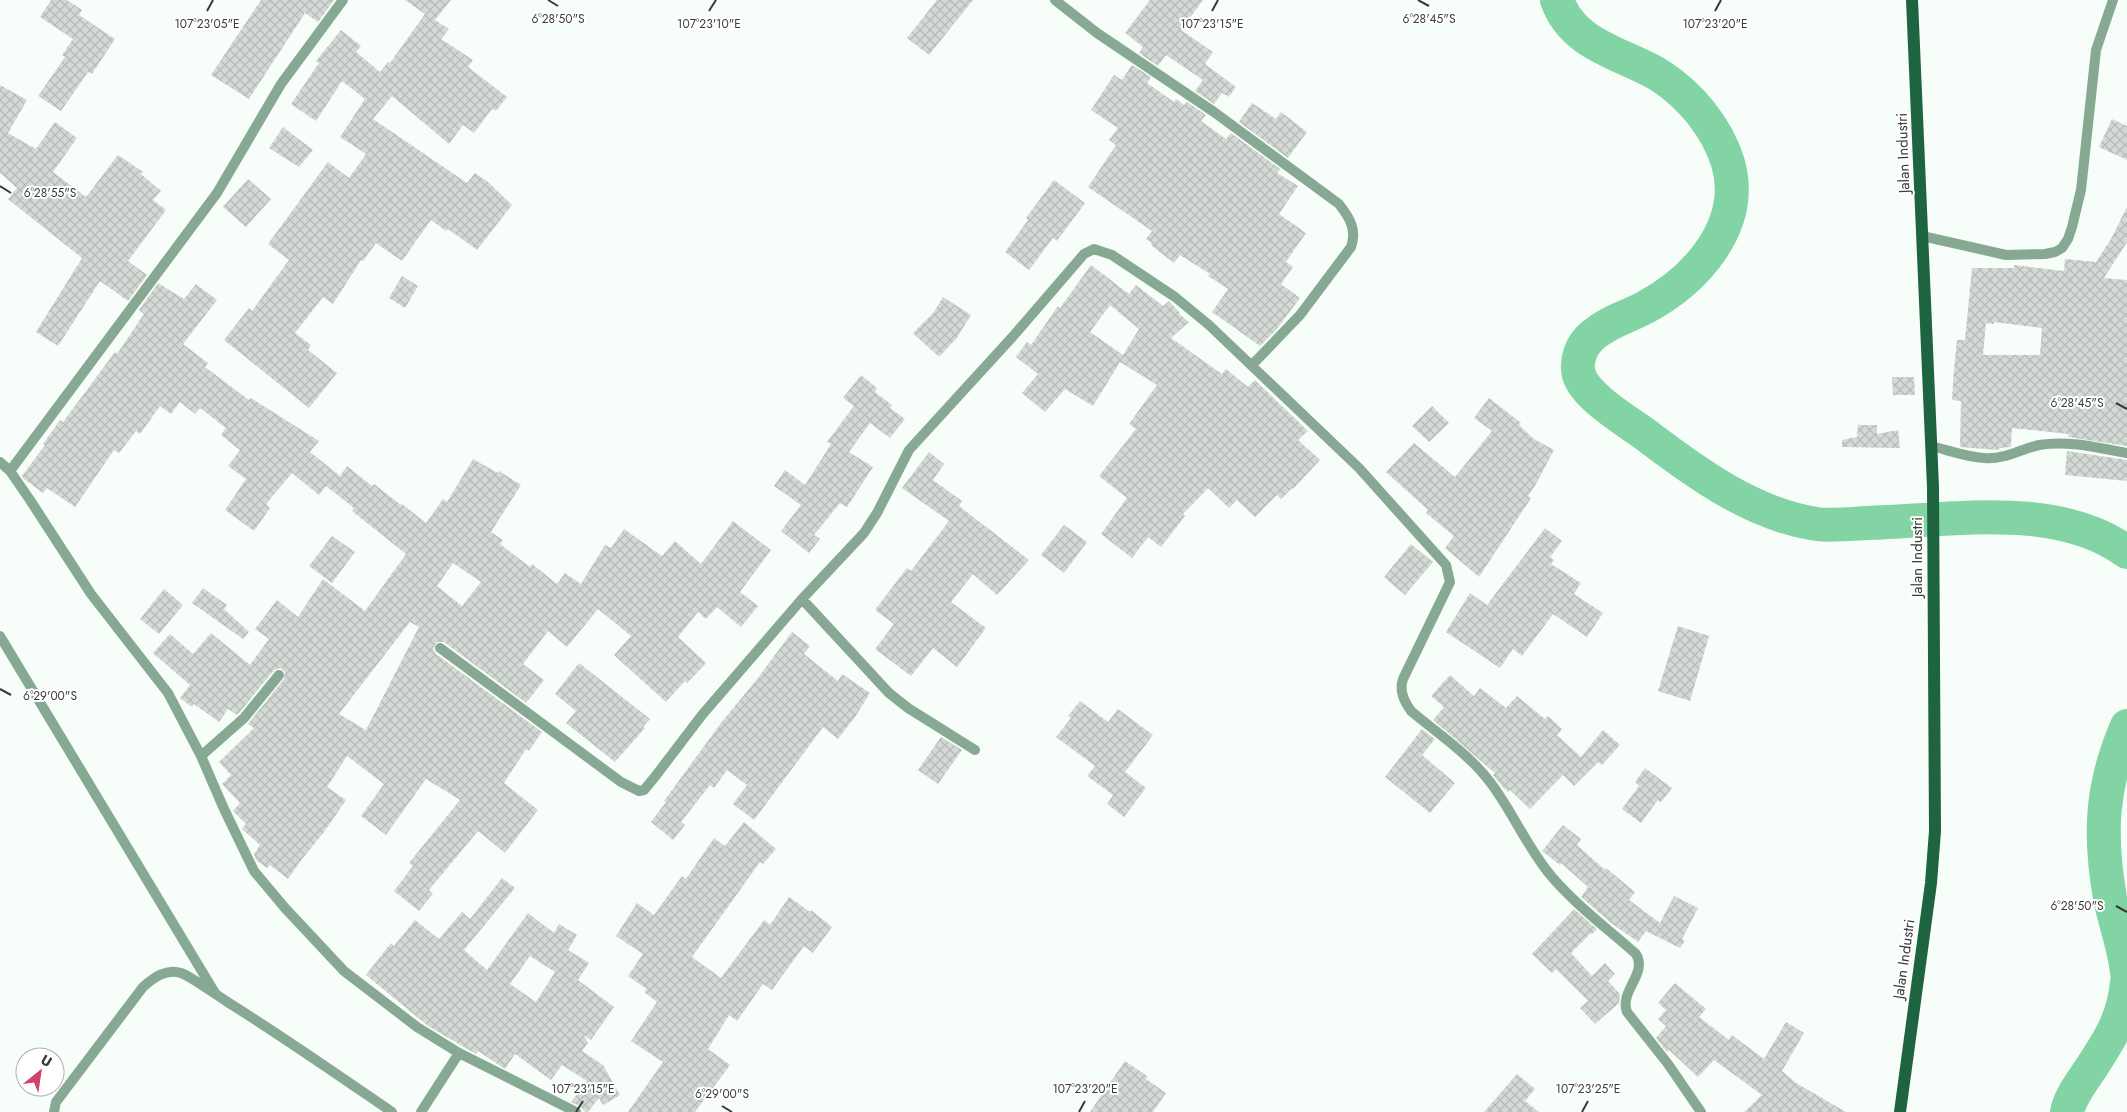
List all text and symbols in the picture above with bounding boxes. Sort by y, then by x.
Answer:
text: 6°28'50"S [531,10,585,28]
text: 6°28'45"S [1403,10,1456,28]
text: 107°23'05"E [174,15,240,33]
text: 107°23'10"E [677,15,741,33]
text: 107°23'15"E [1180,15,1244,33]
text: 107°23'20"E [1682,15,1748,33]
street label: Jalan Industri [1891,112,1915,196]
text: 6°28'55"S [24,184,77,202]
text: 6°28'45"S [2051,394,2104,412]
street label: Jalan Industri [1906,517,1928,599]
text: 6°29'00"S [23,687,77,705]
text: 6°28'50"S [2050,897,2104,915]
street label: Jalan Industri [1887,918,1920,1002]
north arrow [15,1047,65,1097]
text: U [37,1050,56,1072]
text: 107°23'15"E [551,1080,615,1098]
text: 107°23'20"E [1052,1080,1118,1098]
text: 107°23'25"E [1556,1080,1620,1098]
text: 6°29'00"S [695,1085,749,1103]

